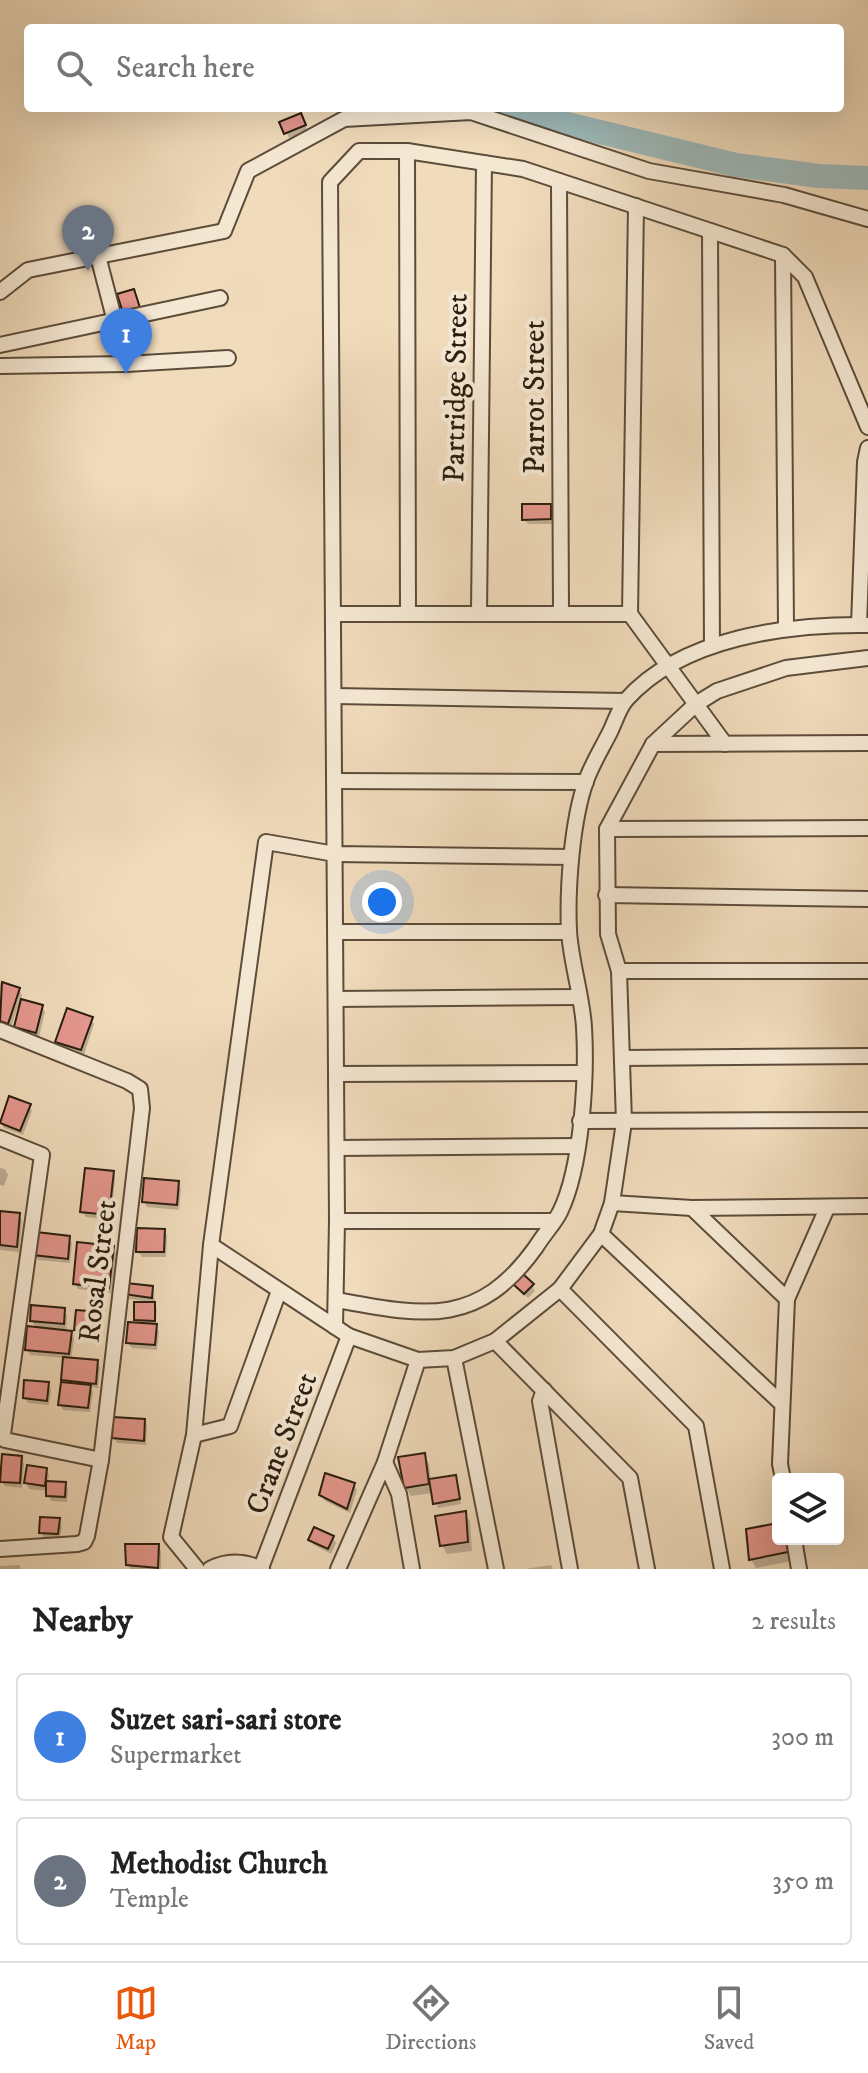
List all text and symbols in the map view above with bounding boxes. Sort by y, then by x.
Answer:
search box [24,24,844,112]
icon: search [52,46,96,90]
text: Search here [116,50,255,87]
pin: 2 [62,205,114,271]
street label: Partridge Street [436,293,477,483]
pin: 1 [100,308,152,374]
street label: Parrot Street [517,320,554,474]
your location [362,882,402,922]
street label: Rosal Street [71,1198,126,1345]
street label: Crane Street [238,1367,326,1520]
map controls [772,1473,844,1545]
button: layers [772,1473,844,1545]
text: Nearby [32,1600,133,1642]
text: 2 results [751,1605,836,1638]
text: Suzet sari-sari store [110,1702,341,1739]
text: 1 [55,1721,65,1754]
text: 300 m [771,1721,834,1754]
text: Supermarket [110,1739,242,1772]
text: Methodist Church [110,1846,328,1883]
text: 2 [54,1865,66,1898]
text: 350 m [772,1865,834,1898]
text: Temple [110,1883,189,1916]
tab: Map [114,1981,158,2056]
tab: Directions [385,1981,476,2056]
tab: Saved [704,1981,754,2056]

